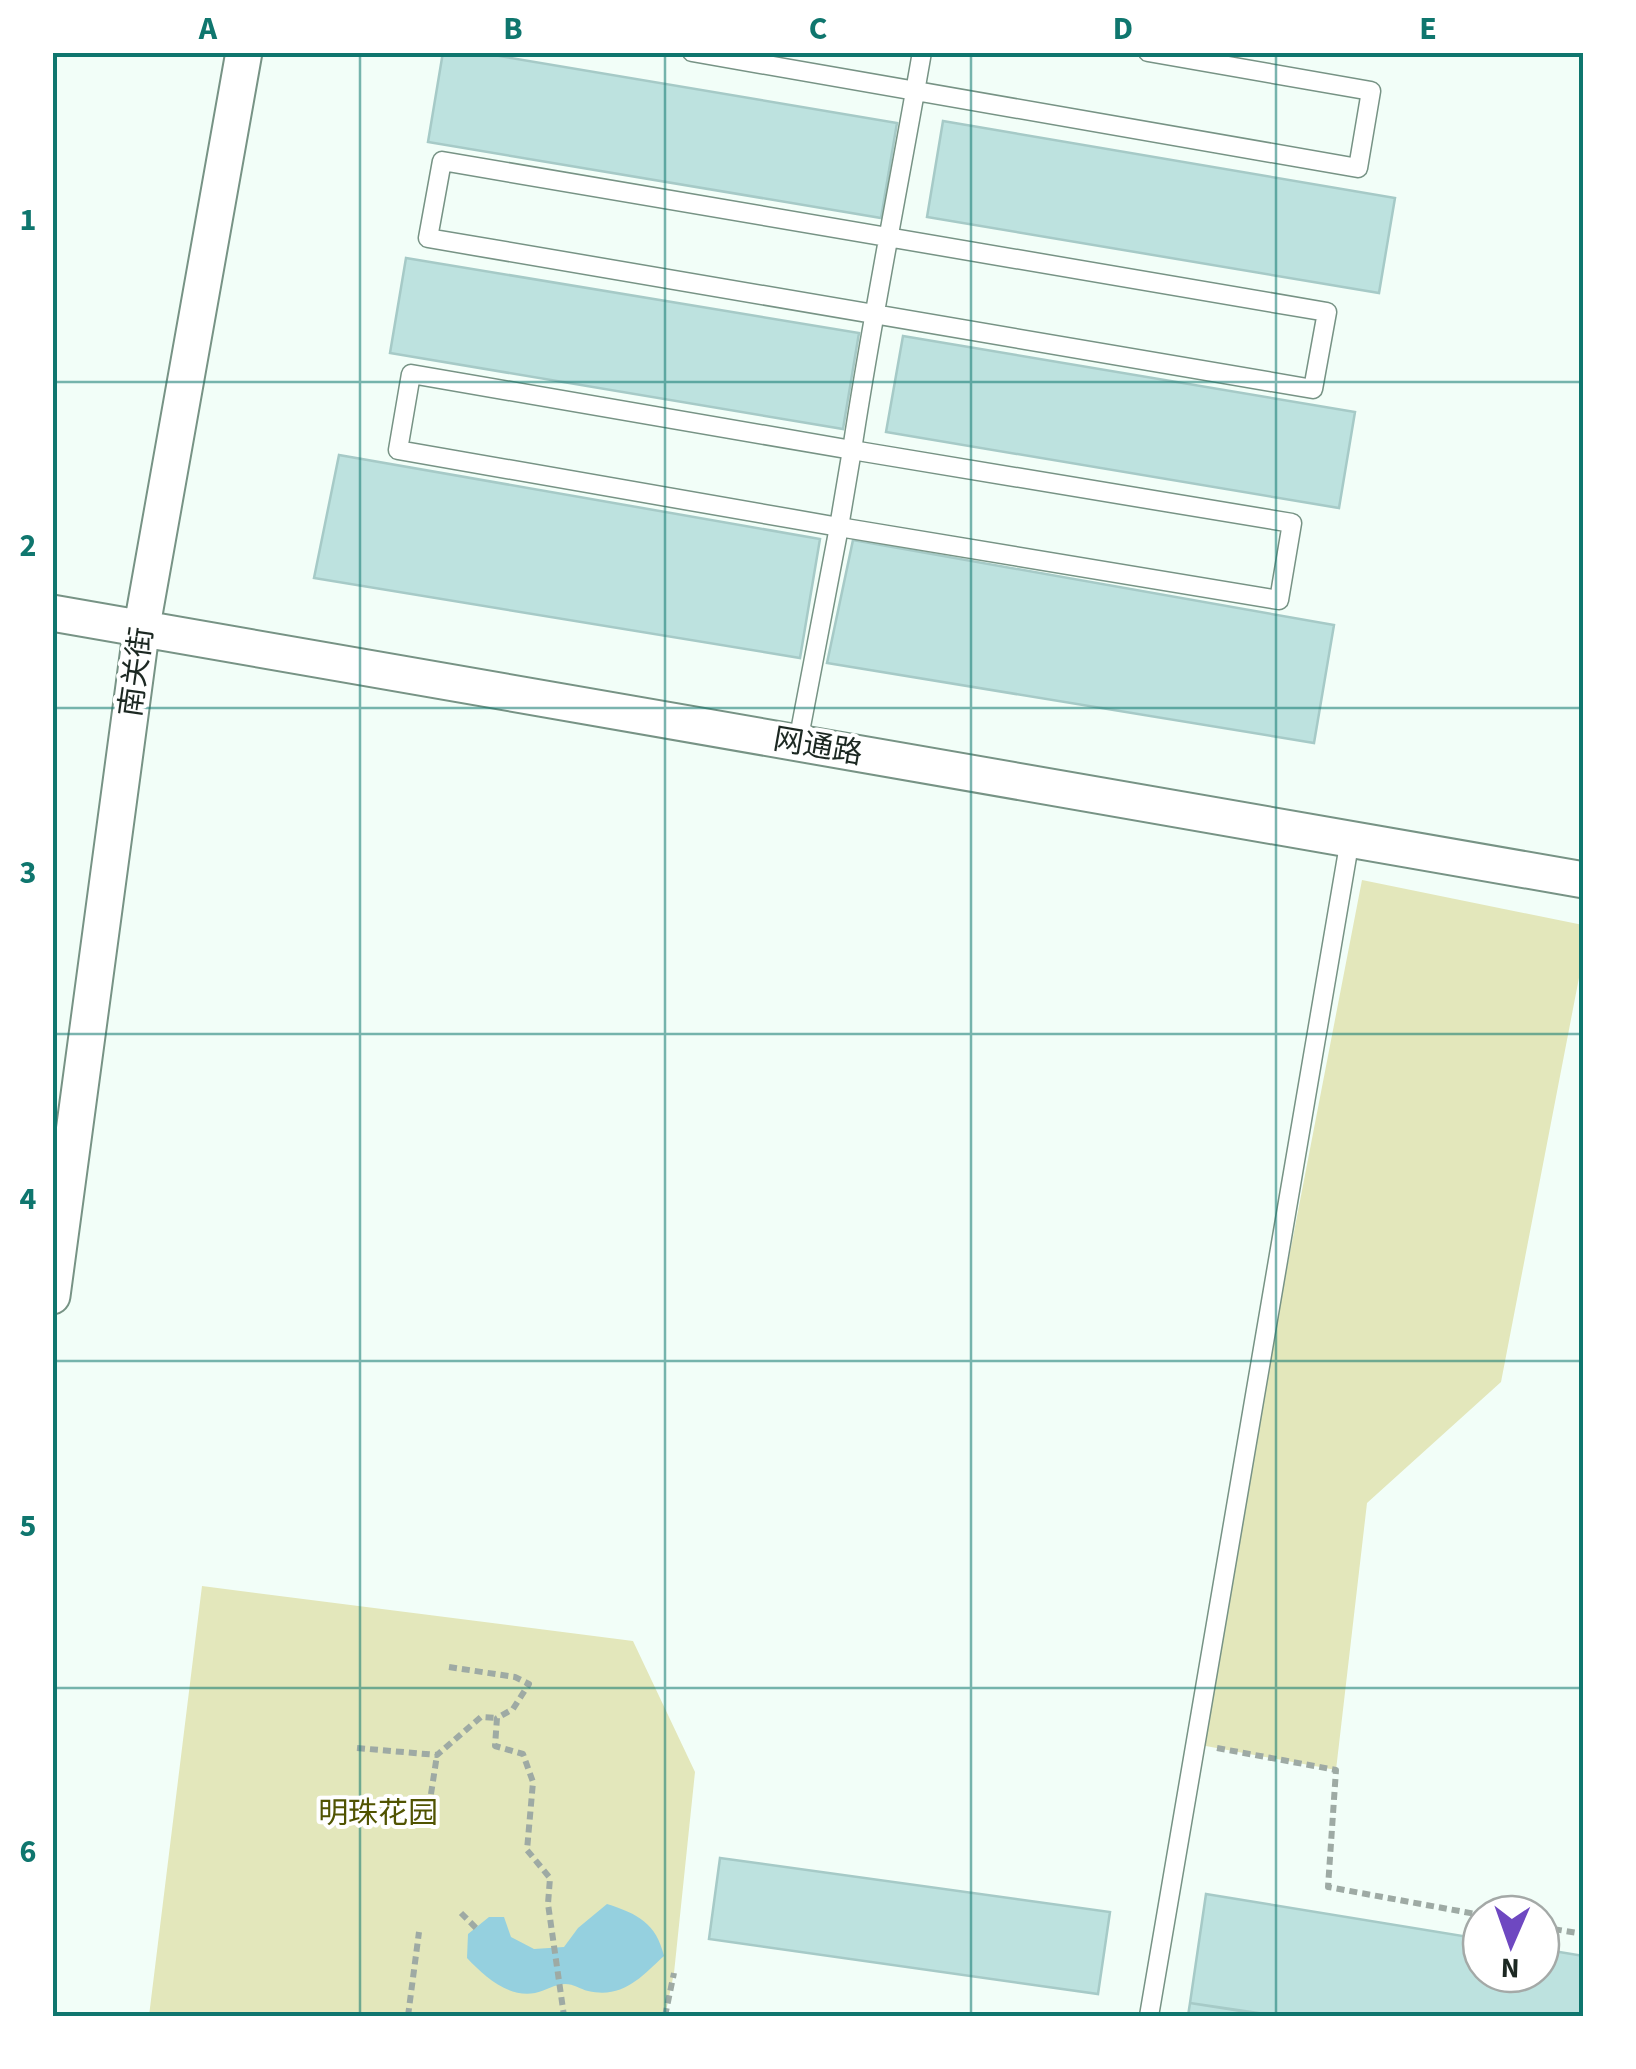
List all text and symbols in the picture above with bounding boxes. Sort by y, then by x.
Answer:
text: A [198,6,218,52]
text: B [503,6,523,52]
text: C [809,6,827,52]
text: D [1113,6,1133,52]
text: E [1419,6,1437,52]
text: 1 [20,197,36,243]
text: 2 [20,523,36,569]
street label: 南关街 [109,625,164,720]
street label: 网通路 [770,718,866,775]
text: 3 [20,850,36,896]
text: 4 [20,1176,37,1222]
text: 5 [20,1503,36,1549]
park label: 明珠花园 [318,1792,438,1835]
text: 6 [20,1829,36,1875]
north arrow [1461,1894,1561,1994]
text: N [1500,1948,1520,1988]

